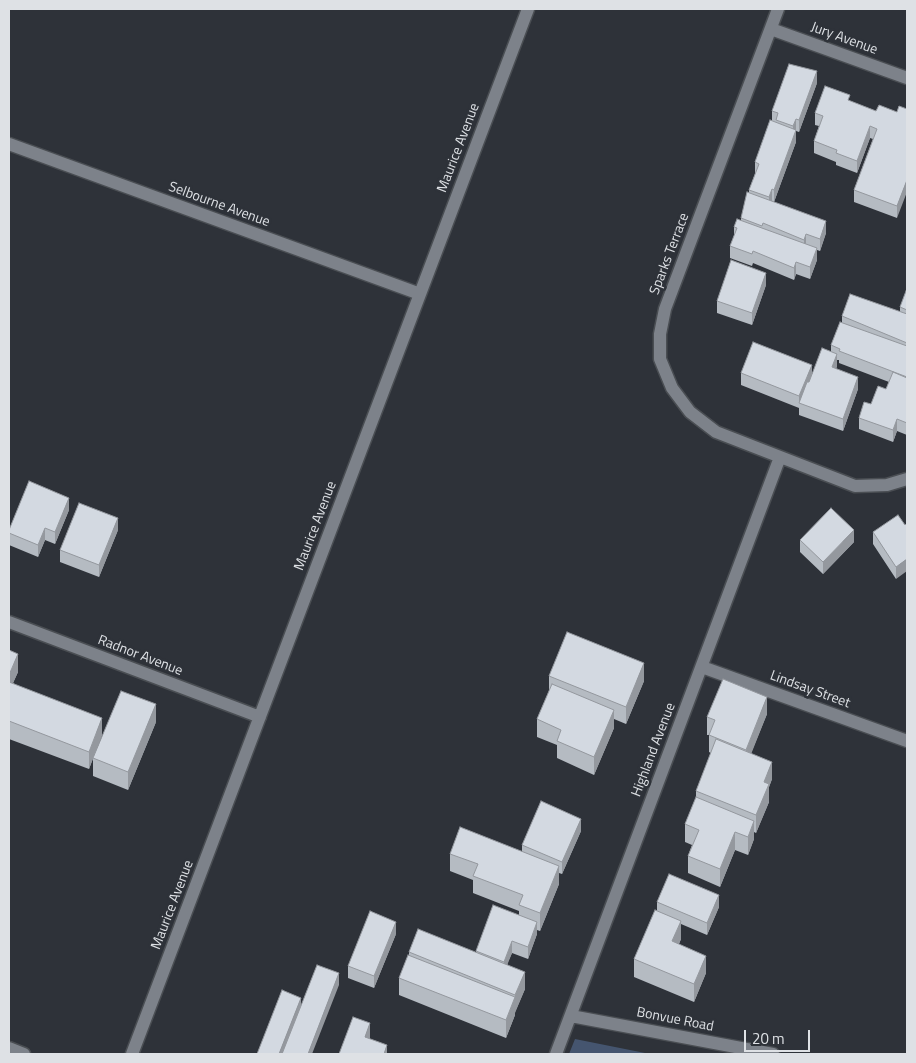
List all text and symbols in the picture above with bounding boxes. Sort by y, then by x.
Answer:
street label: Jury Avenue [808,19,880,59]
street label: Maurice Avenue [434,101,484,195]
street label: Selbourne Avenue [166,179,272,231]
street label: Sparks Terrace [647,211,693,297]
street label: Maurice Avenue [291,479,341,573]
street label: Radnor Avenue [95,632,185,680]
street label: Lindsay Street [768,668,852,712]
street label: Highland Avenue [628,701,680,799]
street label: Maurice Avenue [148,858,198,952]
street label: Bonvue Road [635,1004,715,1036]
scale bar [746,1020,812,1052]
text: 20 m [752,1027,785,1050]

